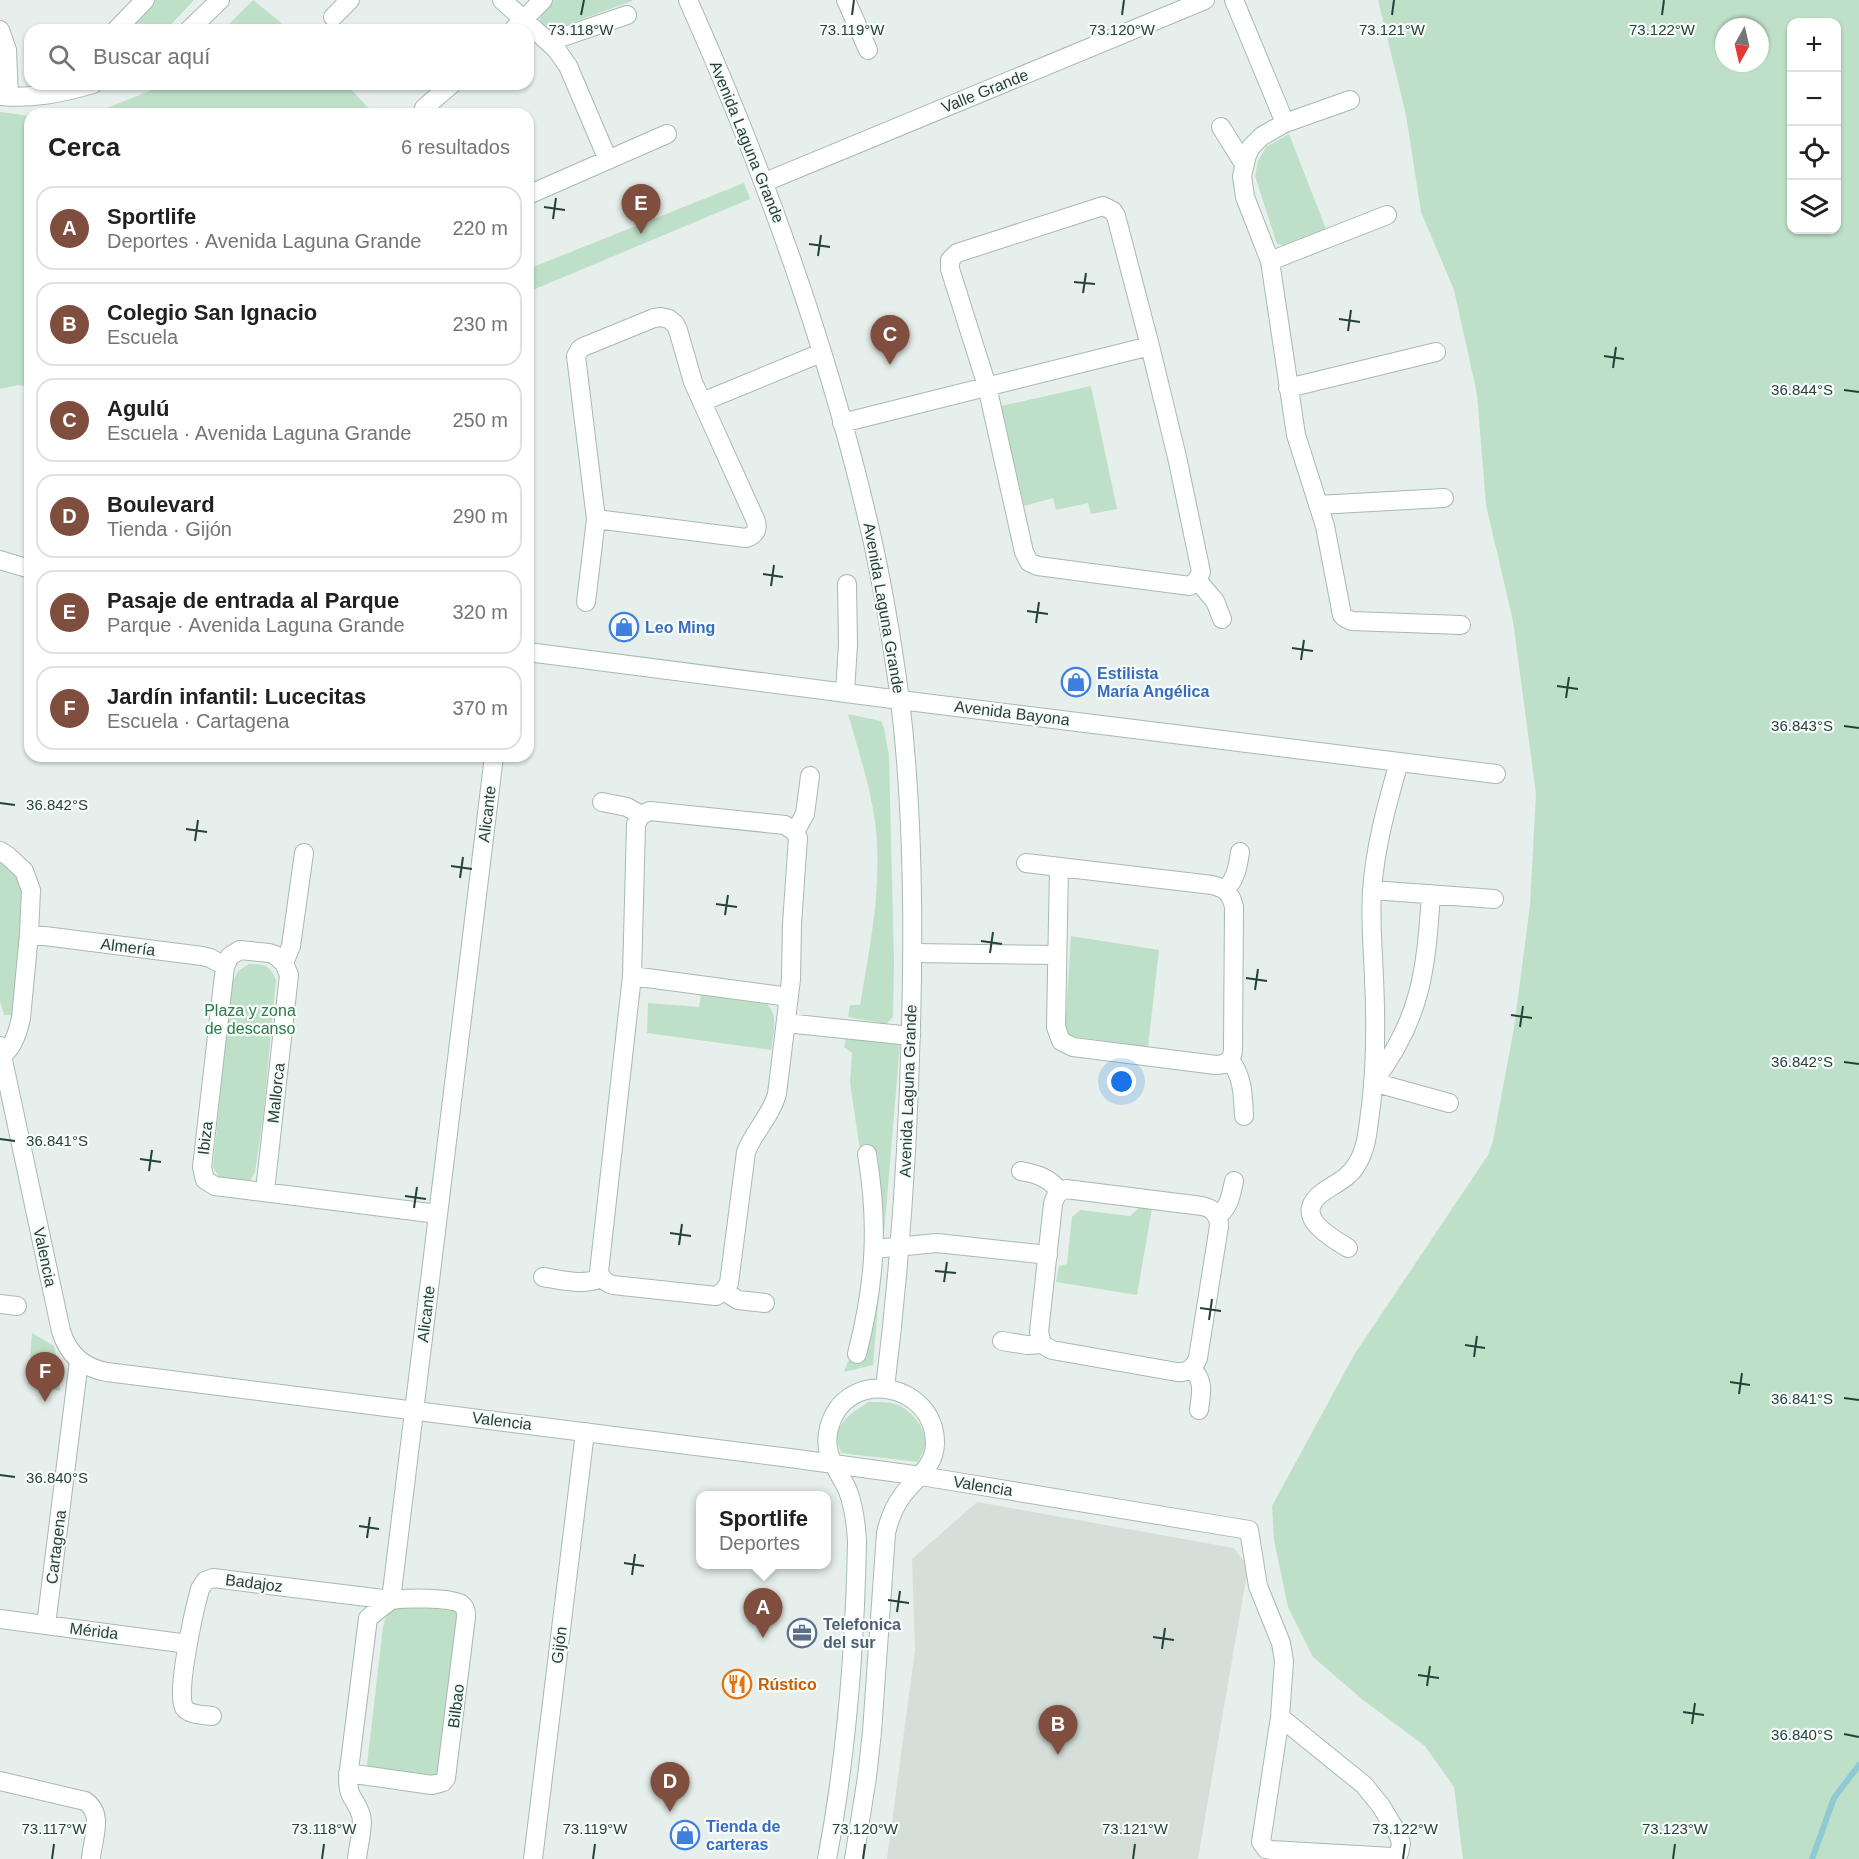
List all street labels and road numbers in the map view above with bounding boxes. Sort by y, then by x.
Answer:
street label: Avenida Laguna Grande [707,59,787,226]
street label: Valle Grande [939,66,1031,116]
street label: Avenida Laguna Grande [861,521,907,695]
street label: Avenida Bayona [953,697,1071,729]
street label: Alicante [475,785,499,843]
street label: Almería [100,935,156,959]
street label: Avenida Laguna Grande [896,1004,920,1178]
street label: Mallorca [264,1062,288,1124]
street label: Ibiza [195,1120,216,1156]
street label: Valencia [30,1226,60,1288]
street label: Alicante [414,1285,438,1343]
street label: Valencia [471,1409,533,1433]
street label: Valencia [952,1473,1014,1499]
street label: Cartagena [43,1509,69,1585]
street label: Badajoz [224,1571,284,1595]
street label: Mérida [69,1620,119,1642]
street label: Gijón [548,1625,570,1665]
street label: Bilbao [445,1683,467,1729]

